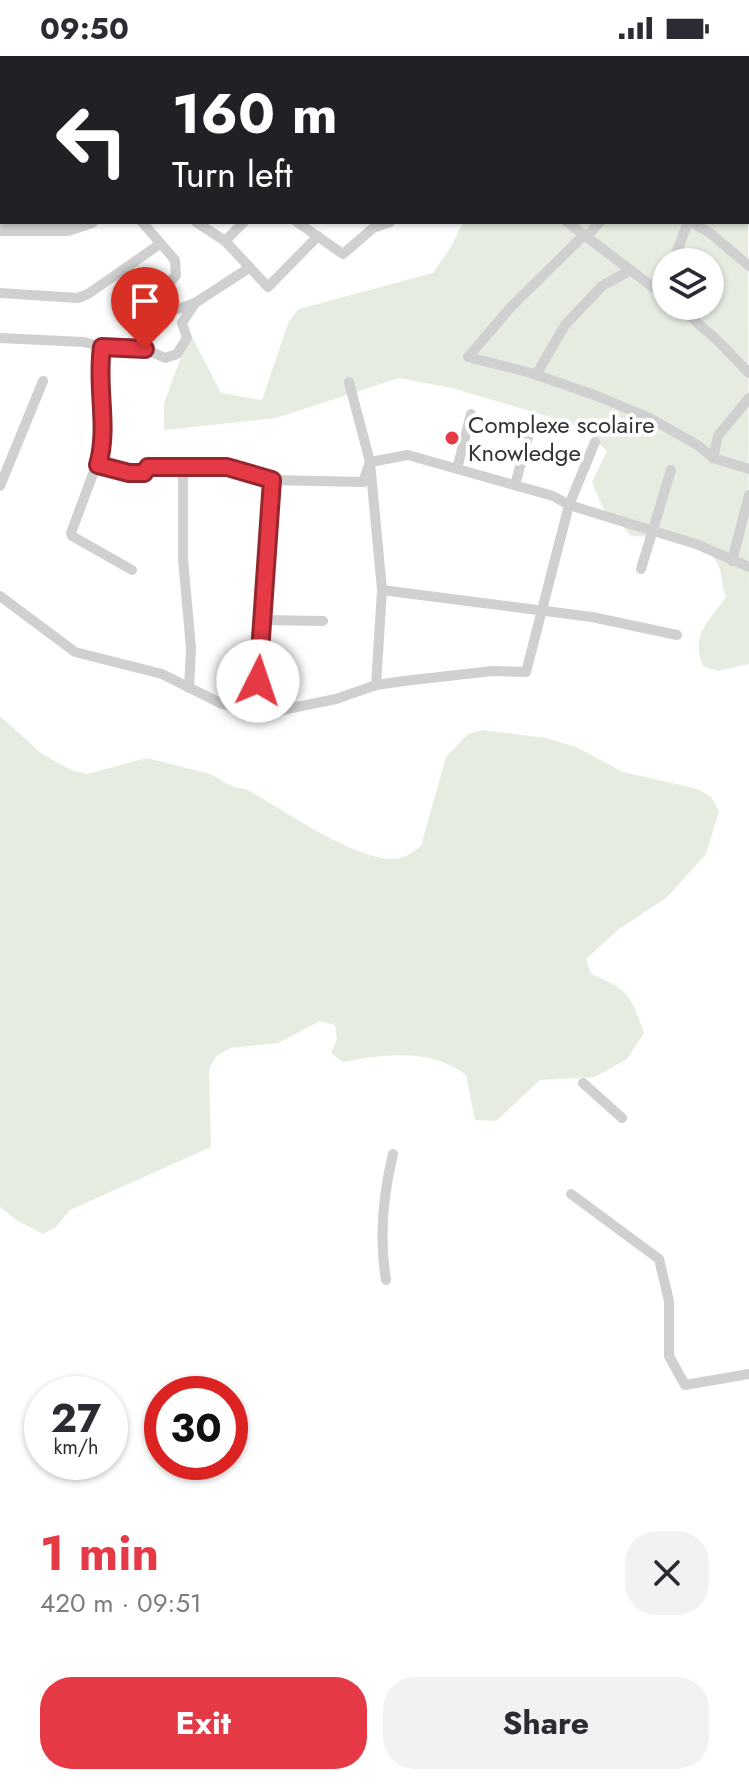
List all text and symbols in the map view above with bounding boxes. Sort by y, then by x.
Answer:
text: 09:50 [40,7,129,50]
text: 160 m [172,73,338,154]
icon: left [40,88,144,192]
text: Turn left [172,148,293,200]
map controls [652,248,724,320]
button: layers [652,248,724,320]
pin [111,267,179,349]
icon: arrive [123,279,167,323]
place label: Complexe scolaire Knowledge [468,407,655,470]
marker: Complexe scolaire Knowledge [443,429,461,447]
position arrow [216,639,300,723]
speed limit sign: 30 [144,1376,248,1480]
text: 27 [51,1389,101,1447]
text: km/h [53,1433,99,1462]
text: 1 min [40,1519,159,1588]
button: close [625,1531,709,1615]
text: 420 m · 09:51 [40,1584,202,1622]
button: Exit [40,1677,367,1769]
button: Share [383,1677,709,1769]

